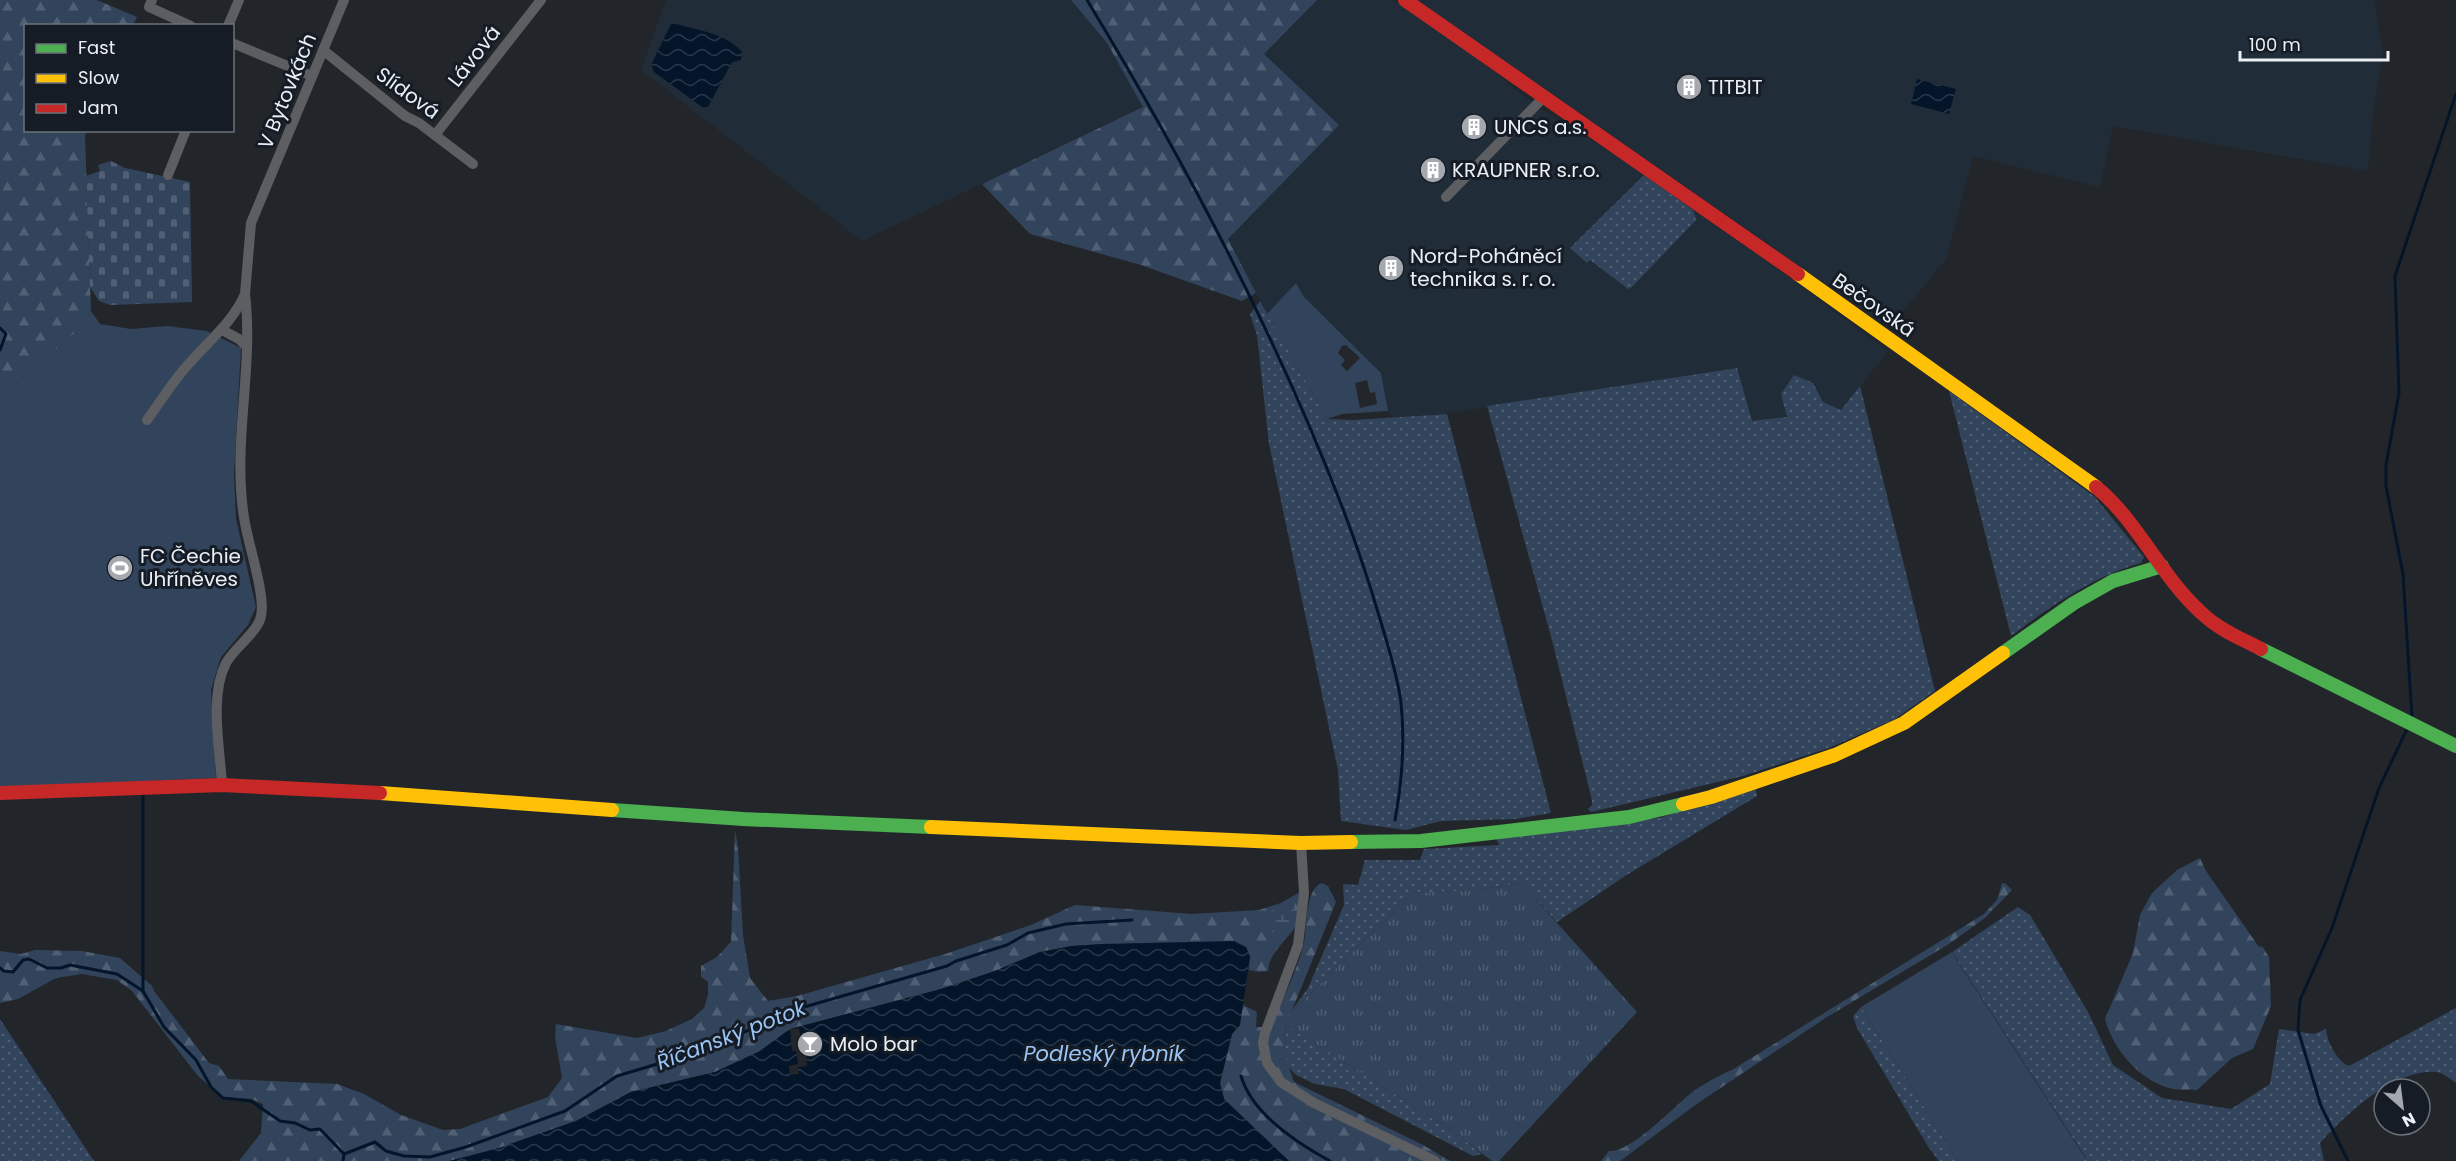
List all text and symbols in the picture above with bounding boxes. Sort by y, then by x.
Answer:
street label: Lávová [441,19,507,93]
legend [24,24,234,132]
scale bar [2240,24,2388,62]
street label: V Bytovkách [251,29,323,153]
text: 100 m [2249,32,2301,57]
text: Fast [78,35,115,60]
street label: Slídová [370,60,446,126]
text: Slow [78,65,120,90]
building icon: TITBIT [1674,72,1704,102]
place label: TITBIT [1708,73,1763,101]
text: Jam [78,95,118,120]
building icon: UNCS a.s. [1459,112,1489,142]
place label: UNCS a.s. [1494,113,1586,141]
building icon: KRAUPNER s.r.o. [1418,155,1448,185]
place label: KRAUPNER s.r.o. [1452,156,1600,184]
place label: Nord-Poháněcí technika s. r. o. [1410,242,1562,293]
building icon: Nord-Poháněcí technika s. r. o. [1376,253,1406,283]
street label: Bečovská [1827,266,1921,344]
place label: FC Čechie Uhříněves [140,542,241,593]
sports icon: FC Čechie Uhříněves [105,553,135,583]
water label: Říčanský potok [652,993,811,1077]
bar icon: Molo bar [795,1029,825,1059]
place label: Molo bar [830,1030,918,1058]
water label: Podleský rybník [1023,1039,1186,1068]
north arrow [2372,1077,2432,1137]
text: N [2398,1107,2420,1133]

